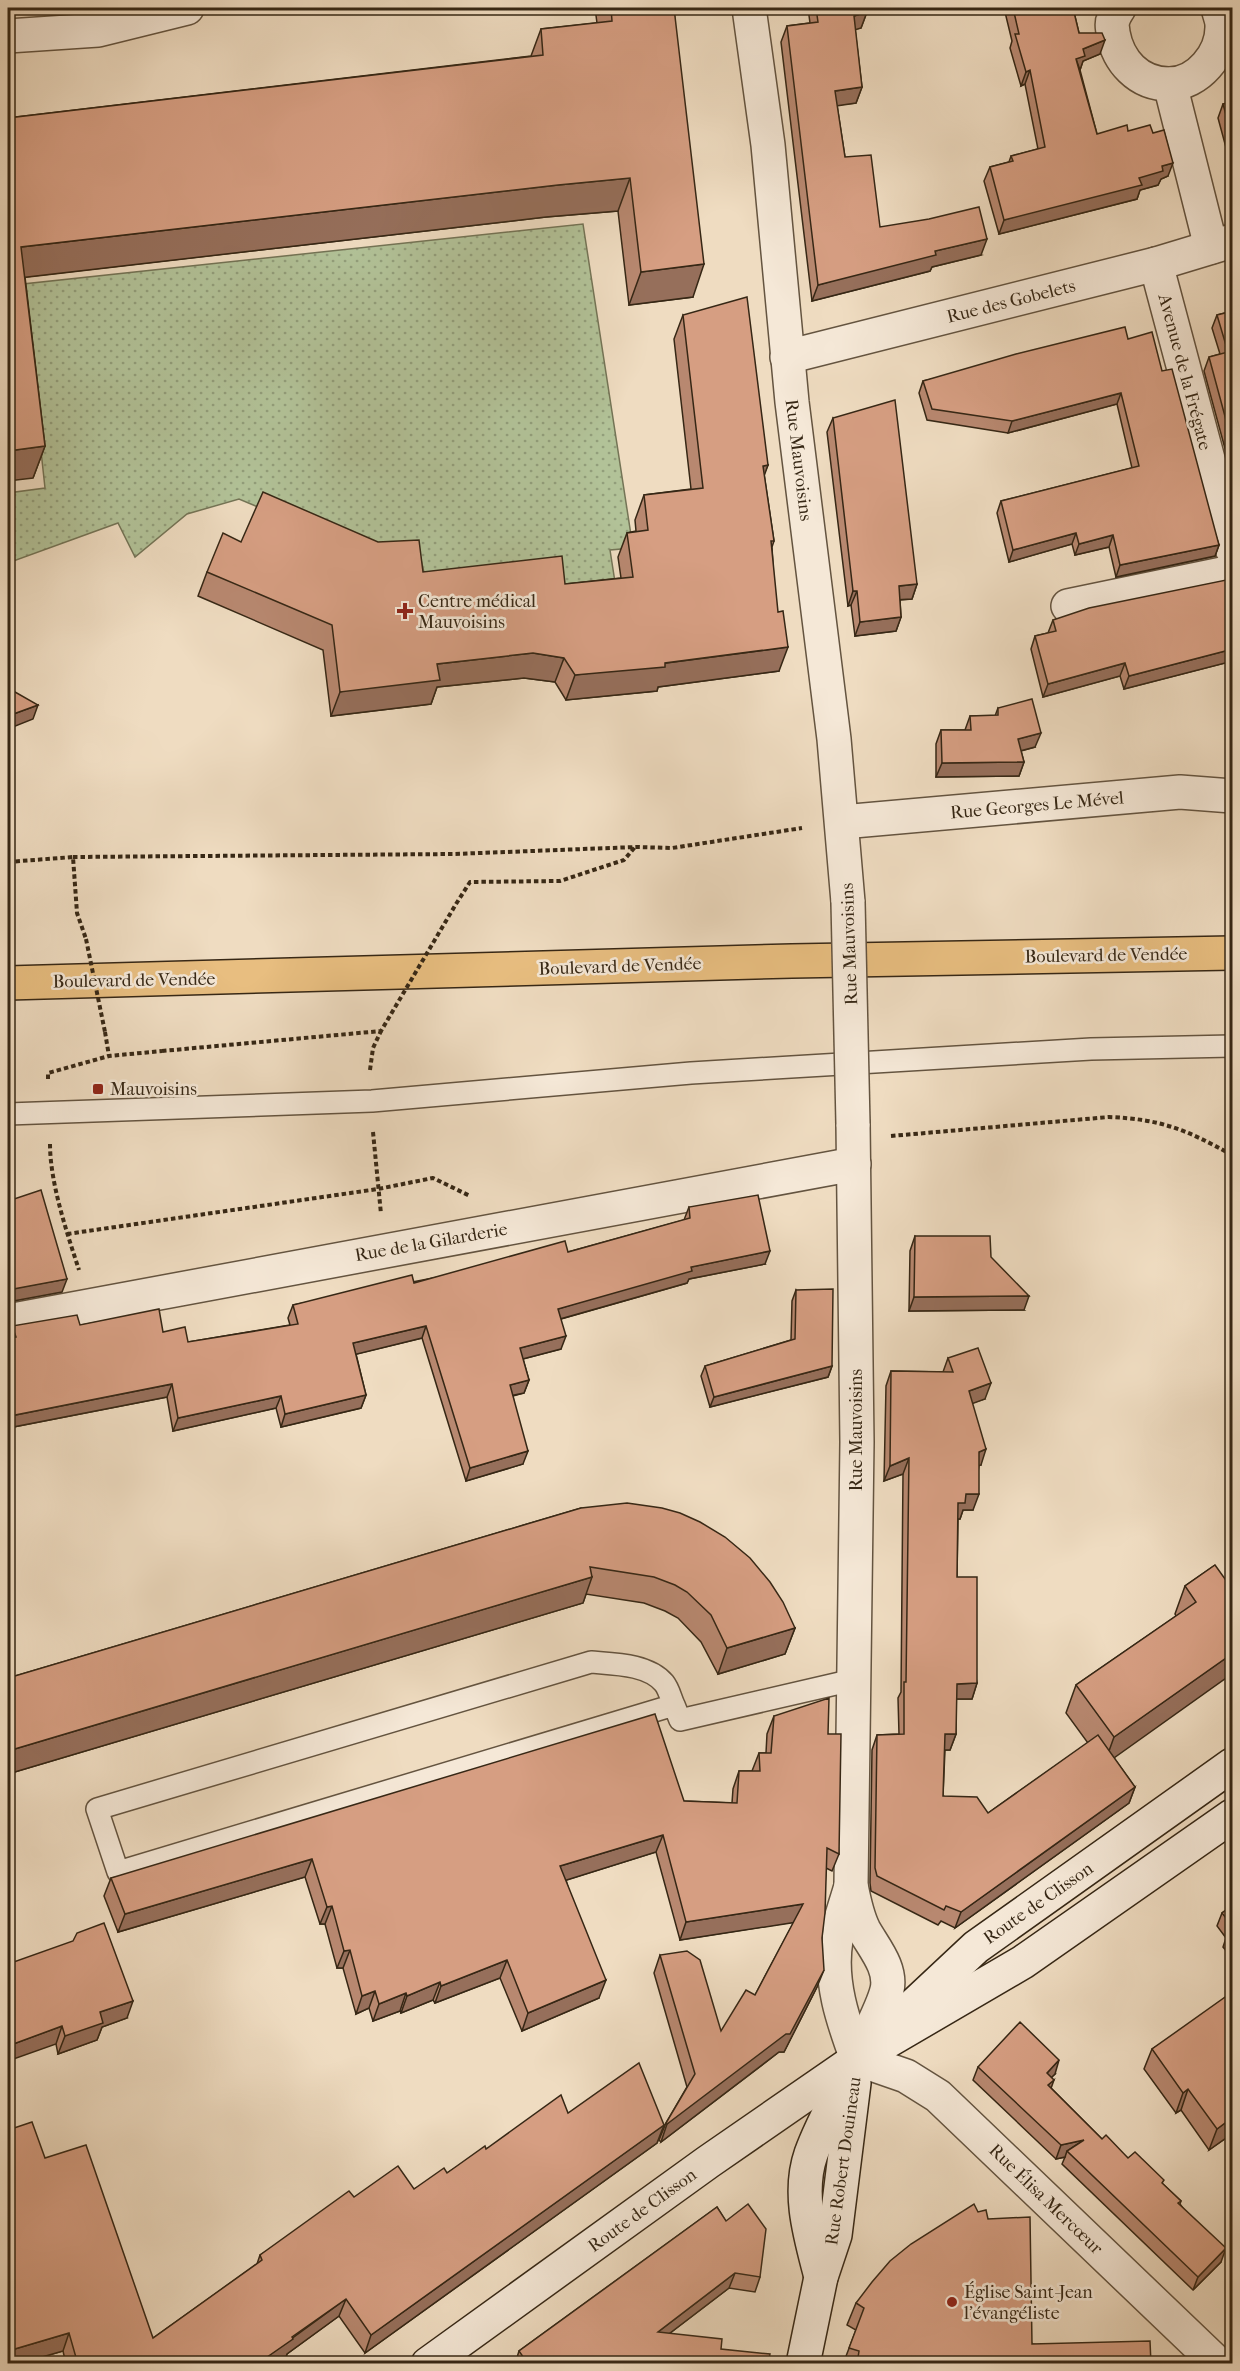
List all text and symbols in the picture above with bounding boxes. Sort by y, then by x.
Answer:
street label: Rue des Gobelets [945,275,1078,328]
street label: Avenue de la Frégate [1153,291,1216,453]
street label: Rue Mauvoisins [781,398,816,522]
place label: Centre médical Mauvoisins [418,591,536,633]
marker: Centre médical Mauvoisins [396,602,414,620]
street label: Rue Georges Le Mével [949,787,1125,824]
street label: Rue Mauvoisins [837,882,862,1006]
street label: Boulevard de Vendée [1024,944,1188,967]
street label: Boulevard de Vendée [538,953,702,980]
street label: Boulevard de Vendée [52,969,216,992]
place label: Mauvoisins [110,1079,197,1100]
marker: Mauvoisins [91,1082,105,1096]
street label: Rue de la Gilarderie [353,1219,509,1266]
street label: Rue Mauvoisins [846,1368,867,1491]
street label: Route de Clisson [979,1858,1098,1949]
street label: Rue Robert Douineau [821,2076,866,2247]
street label: Rue Élisa Mercœur [984,2139,1108,2259]
street label: Route de Clisson [584,2164,701,2257]
place label: Église Saint-Jean l'évangéliste [963,2281,1093,2324]
marker: Église Saint-Jean l'évangéliste [945,2295,959,2309]

